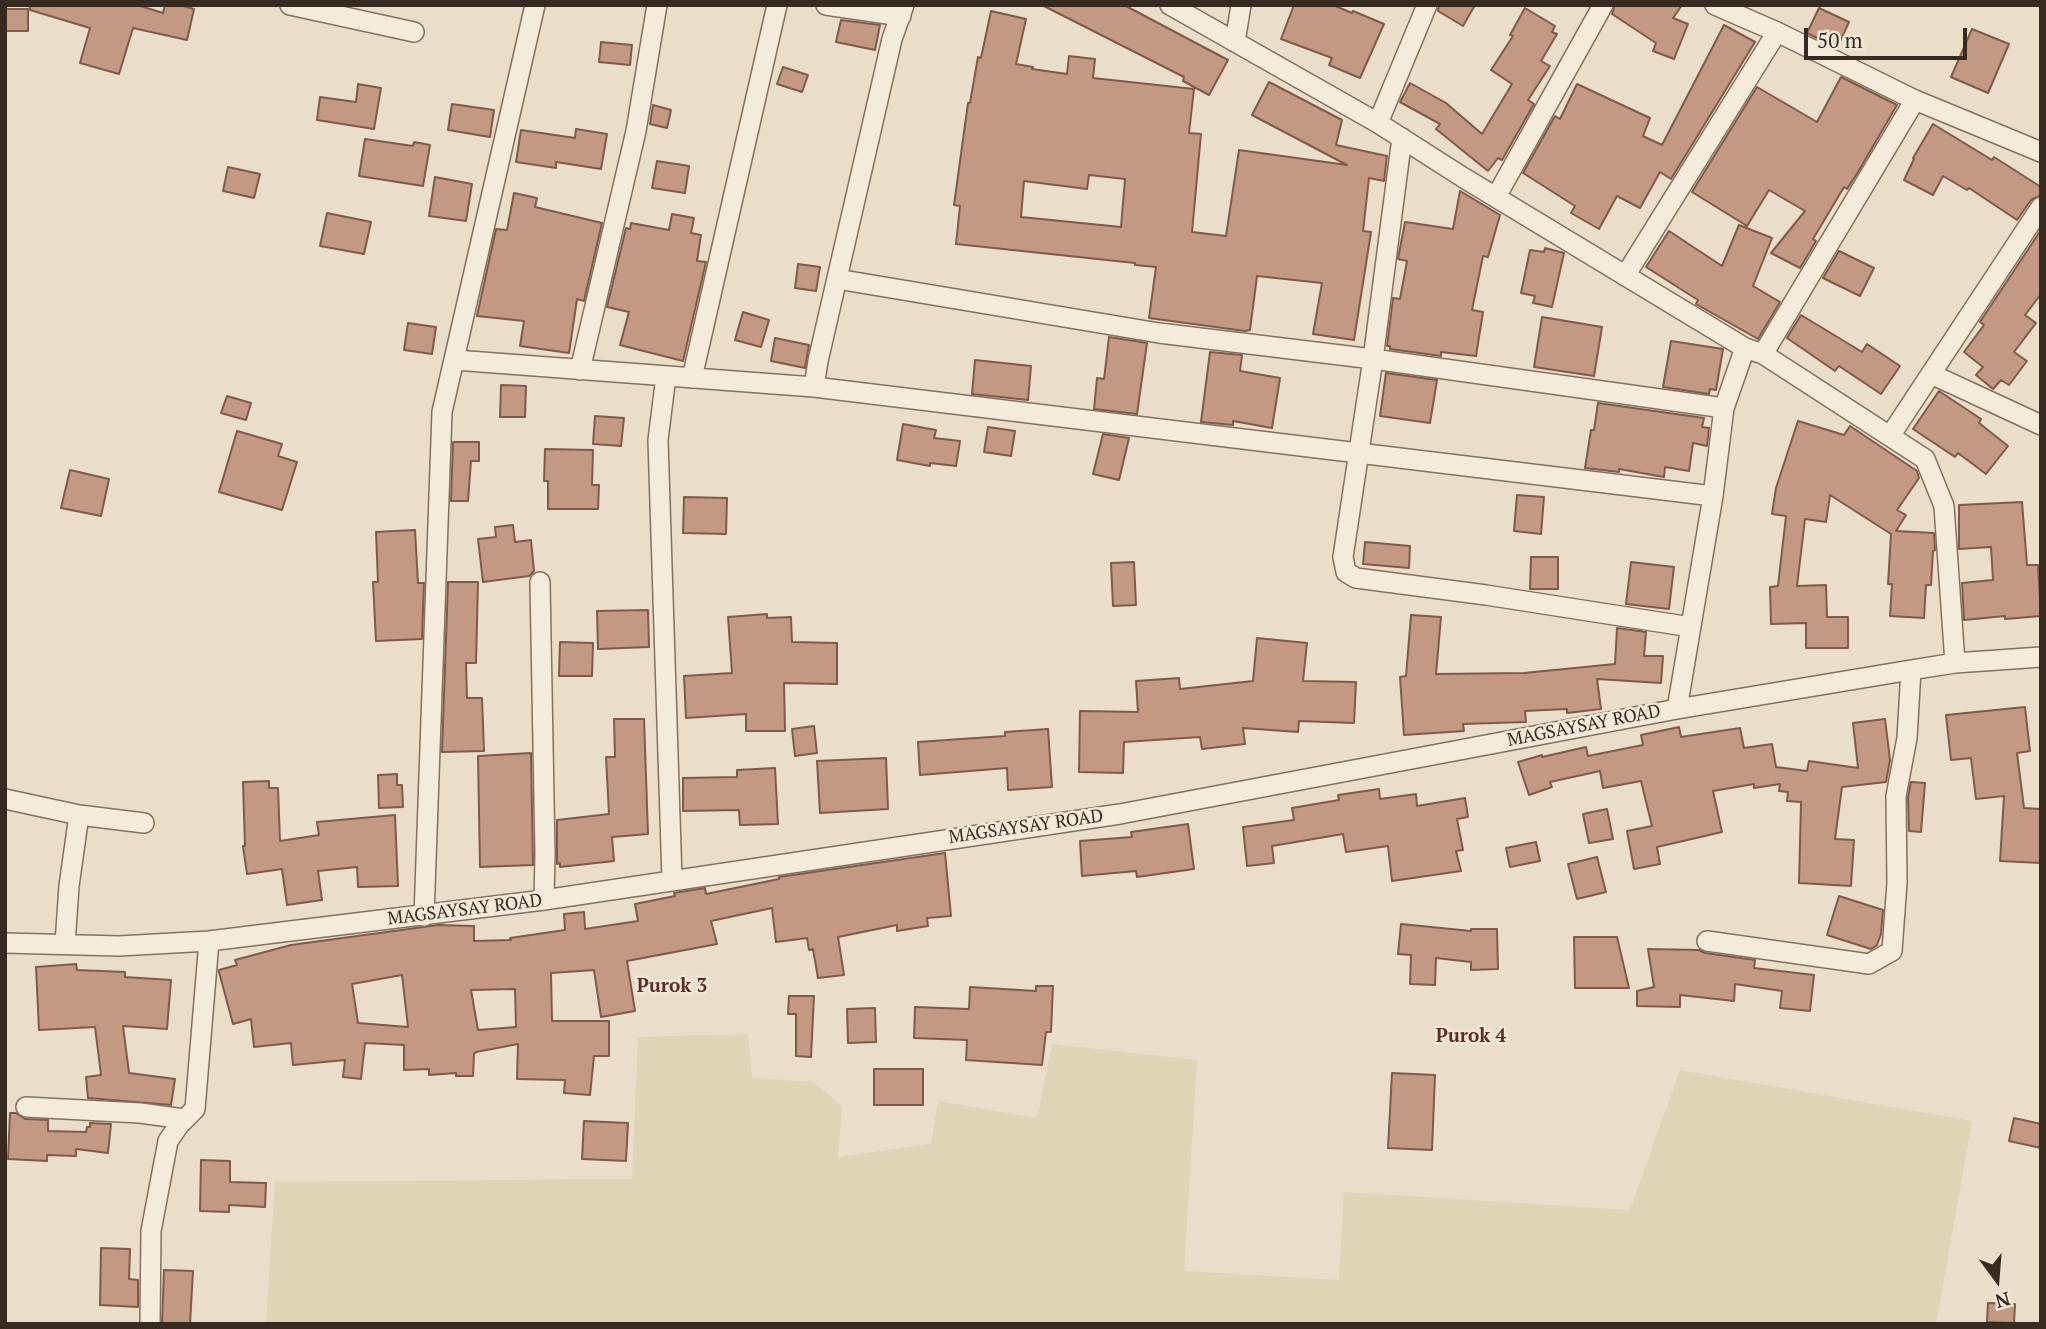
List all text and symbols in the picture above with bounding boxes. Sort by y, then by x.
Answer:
scale bar [1808,14,1971,58]
text: 50 m [1817,26,1863,54]
street label: MAGSAYSAY ROAD [1505,701,1663,751]
street label: MAGSAYSAY ROAD [947,805,1105,849]
street label: MAGSAYSAY ROAD [386,890,544,930]
district label: Purok 3 [637,976,707,998]
district label: Purok 4 [1436,1026,1506,1048]
north arrow [1962,1245,2032,1315]
text: N [1993,1287,2013,1315]

